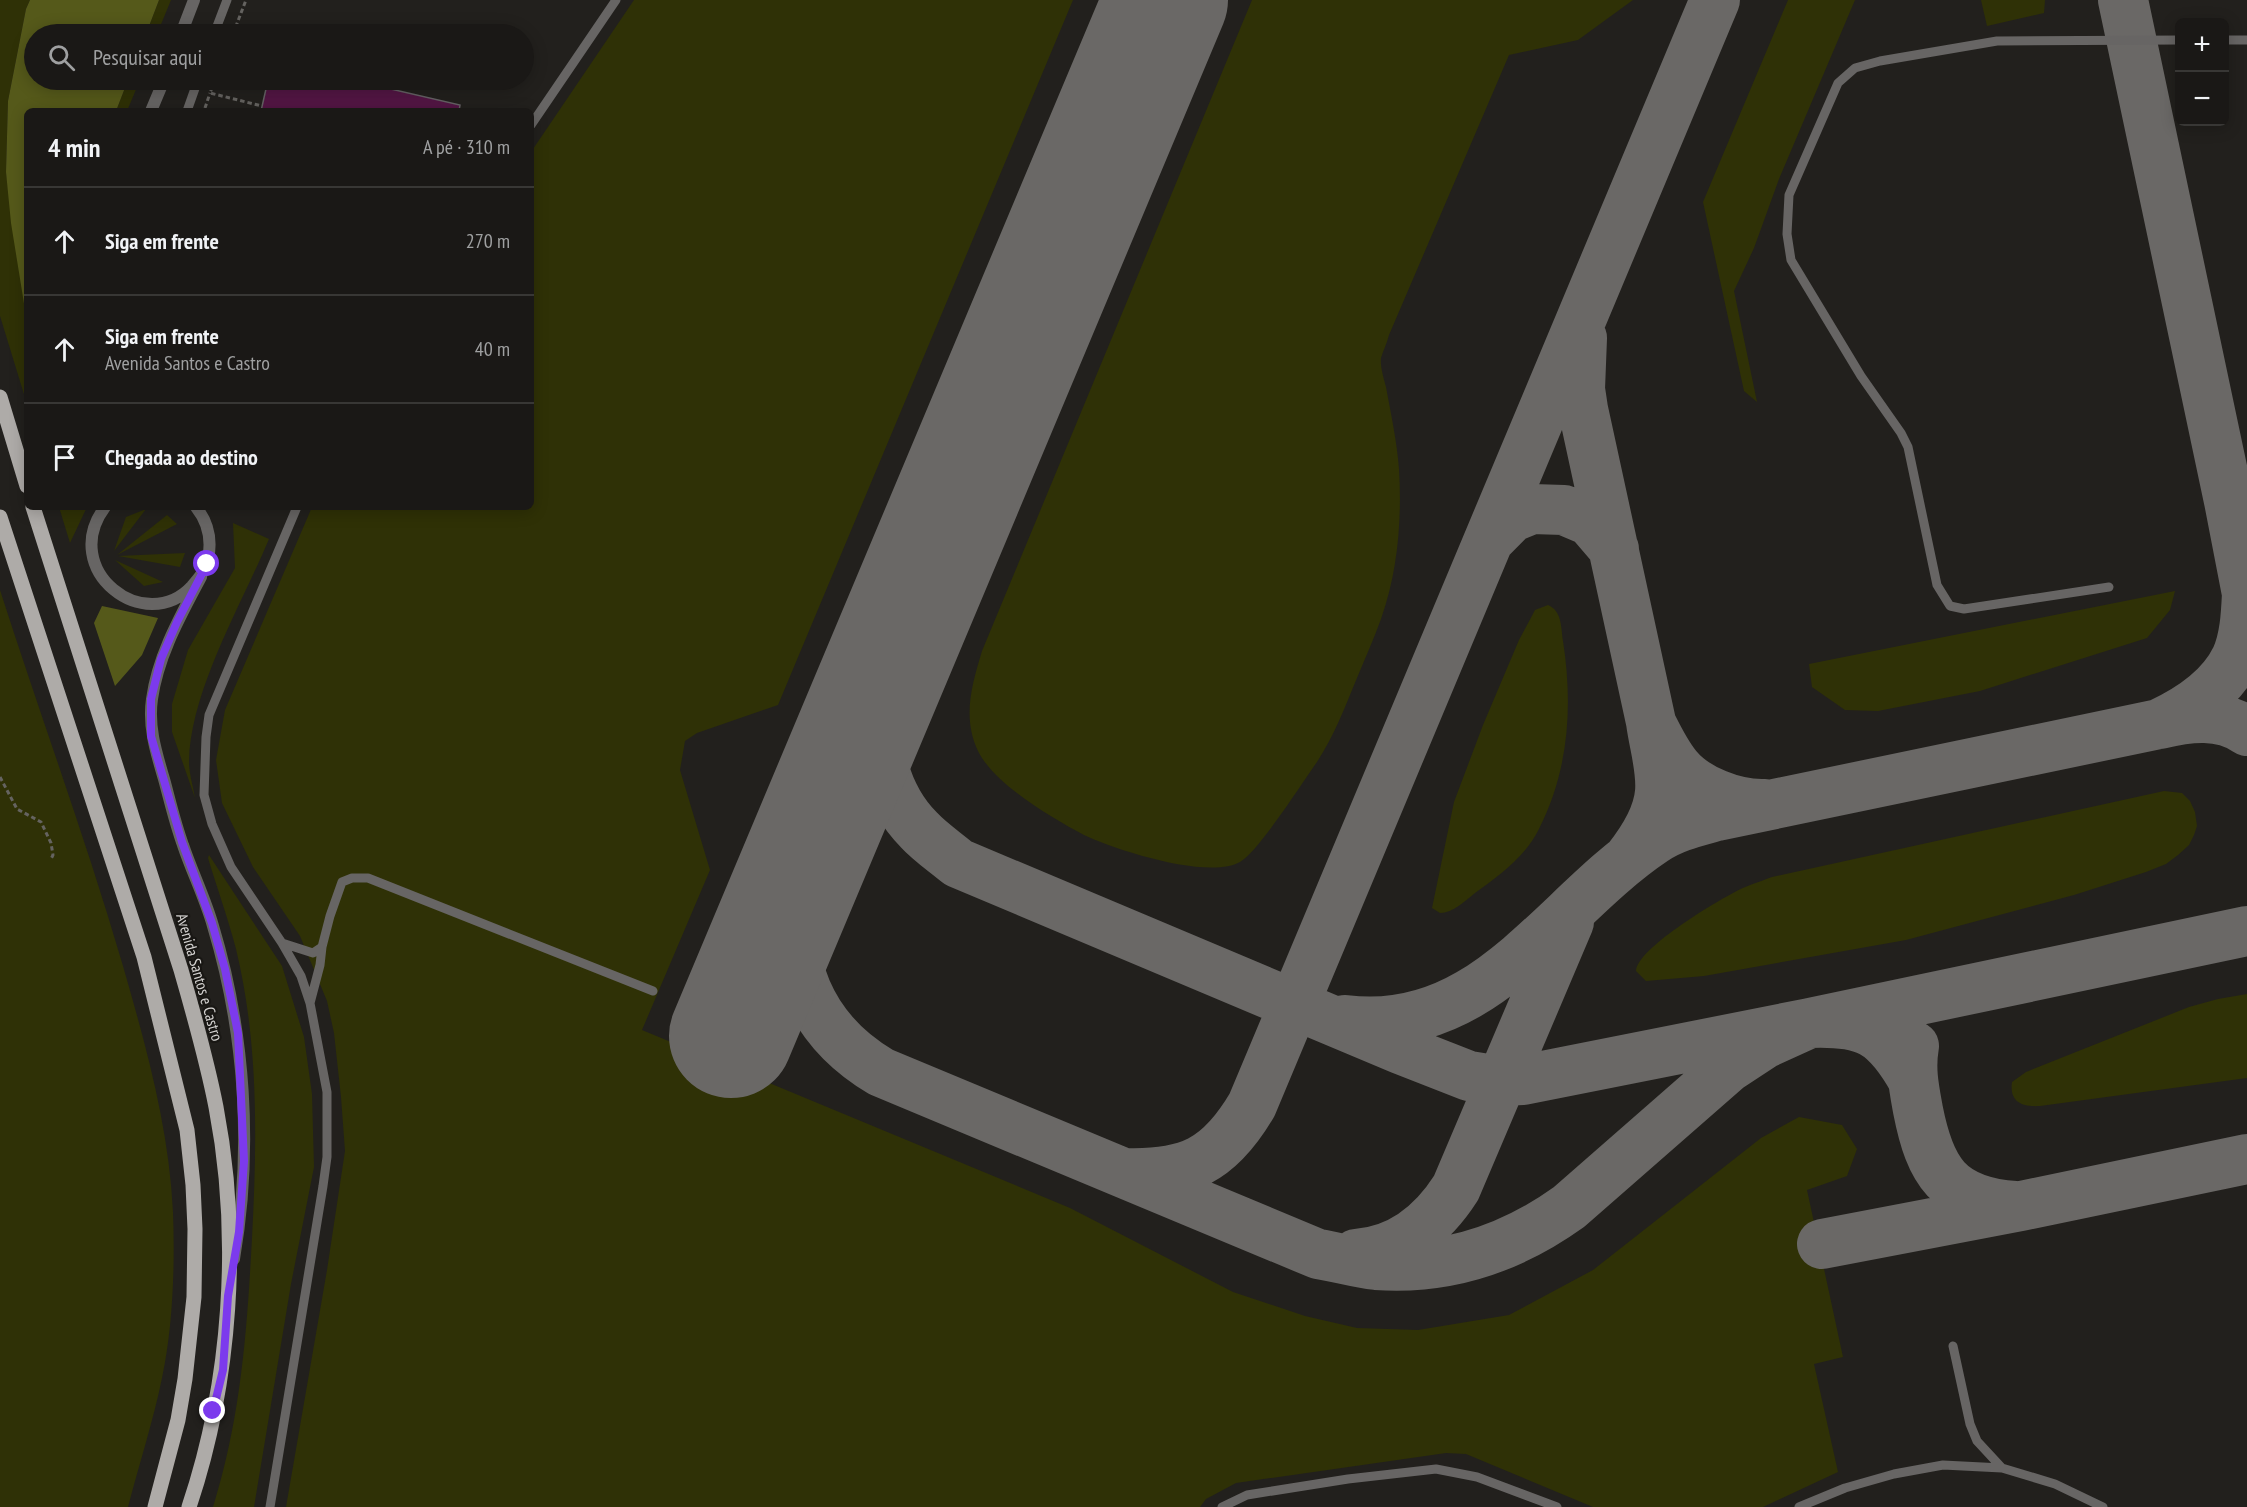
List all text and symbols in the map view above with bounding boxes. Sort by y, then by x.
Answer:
map controls [2175,18,2229,126]
button: + [2175,18,2229,72]
search box [24,24,534,90]
icon: search [45,41,78,74]
text: Pesquisar aqui [93,43,202,71]
button: − [2175,72,2229,126]
text: 4 min [48,131,101,164]
text: A pé · 310 m [423,134,510,160]
icon: ahead [48,225,81,258]
text: Siga em frente [105,227,219,255]
text: 270 m [466,228,510,254]
text: Siga em frente [105,322,219,350]
icon: ahead [48,333,81,366]
text: 40 m [475,336,510,362]
text: Avenida Santos e Castro [105,350,270,376]
icon: arrive [48,441,81,474]
text: Chegada ao destino [105,443,258,471]
route start [193,550,219,576]
street label: Avenida Santos e Castro [172,911,228,1043]
route end [199,1397,225,1423]

